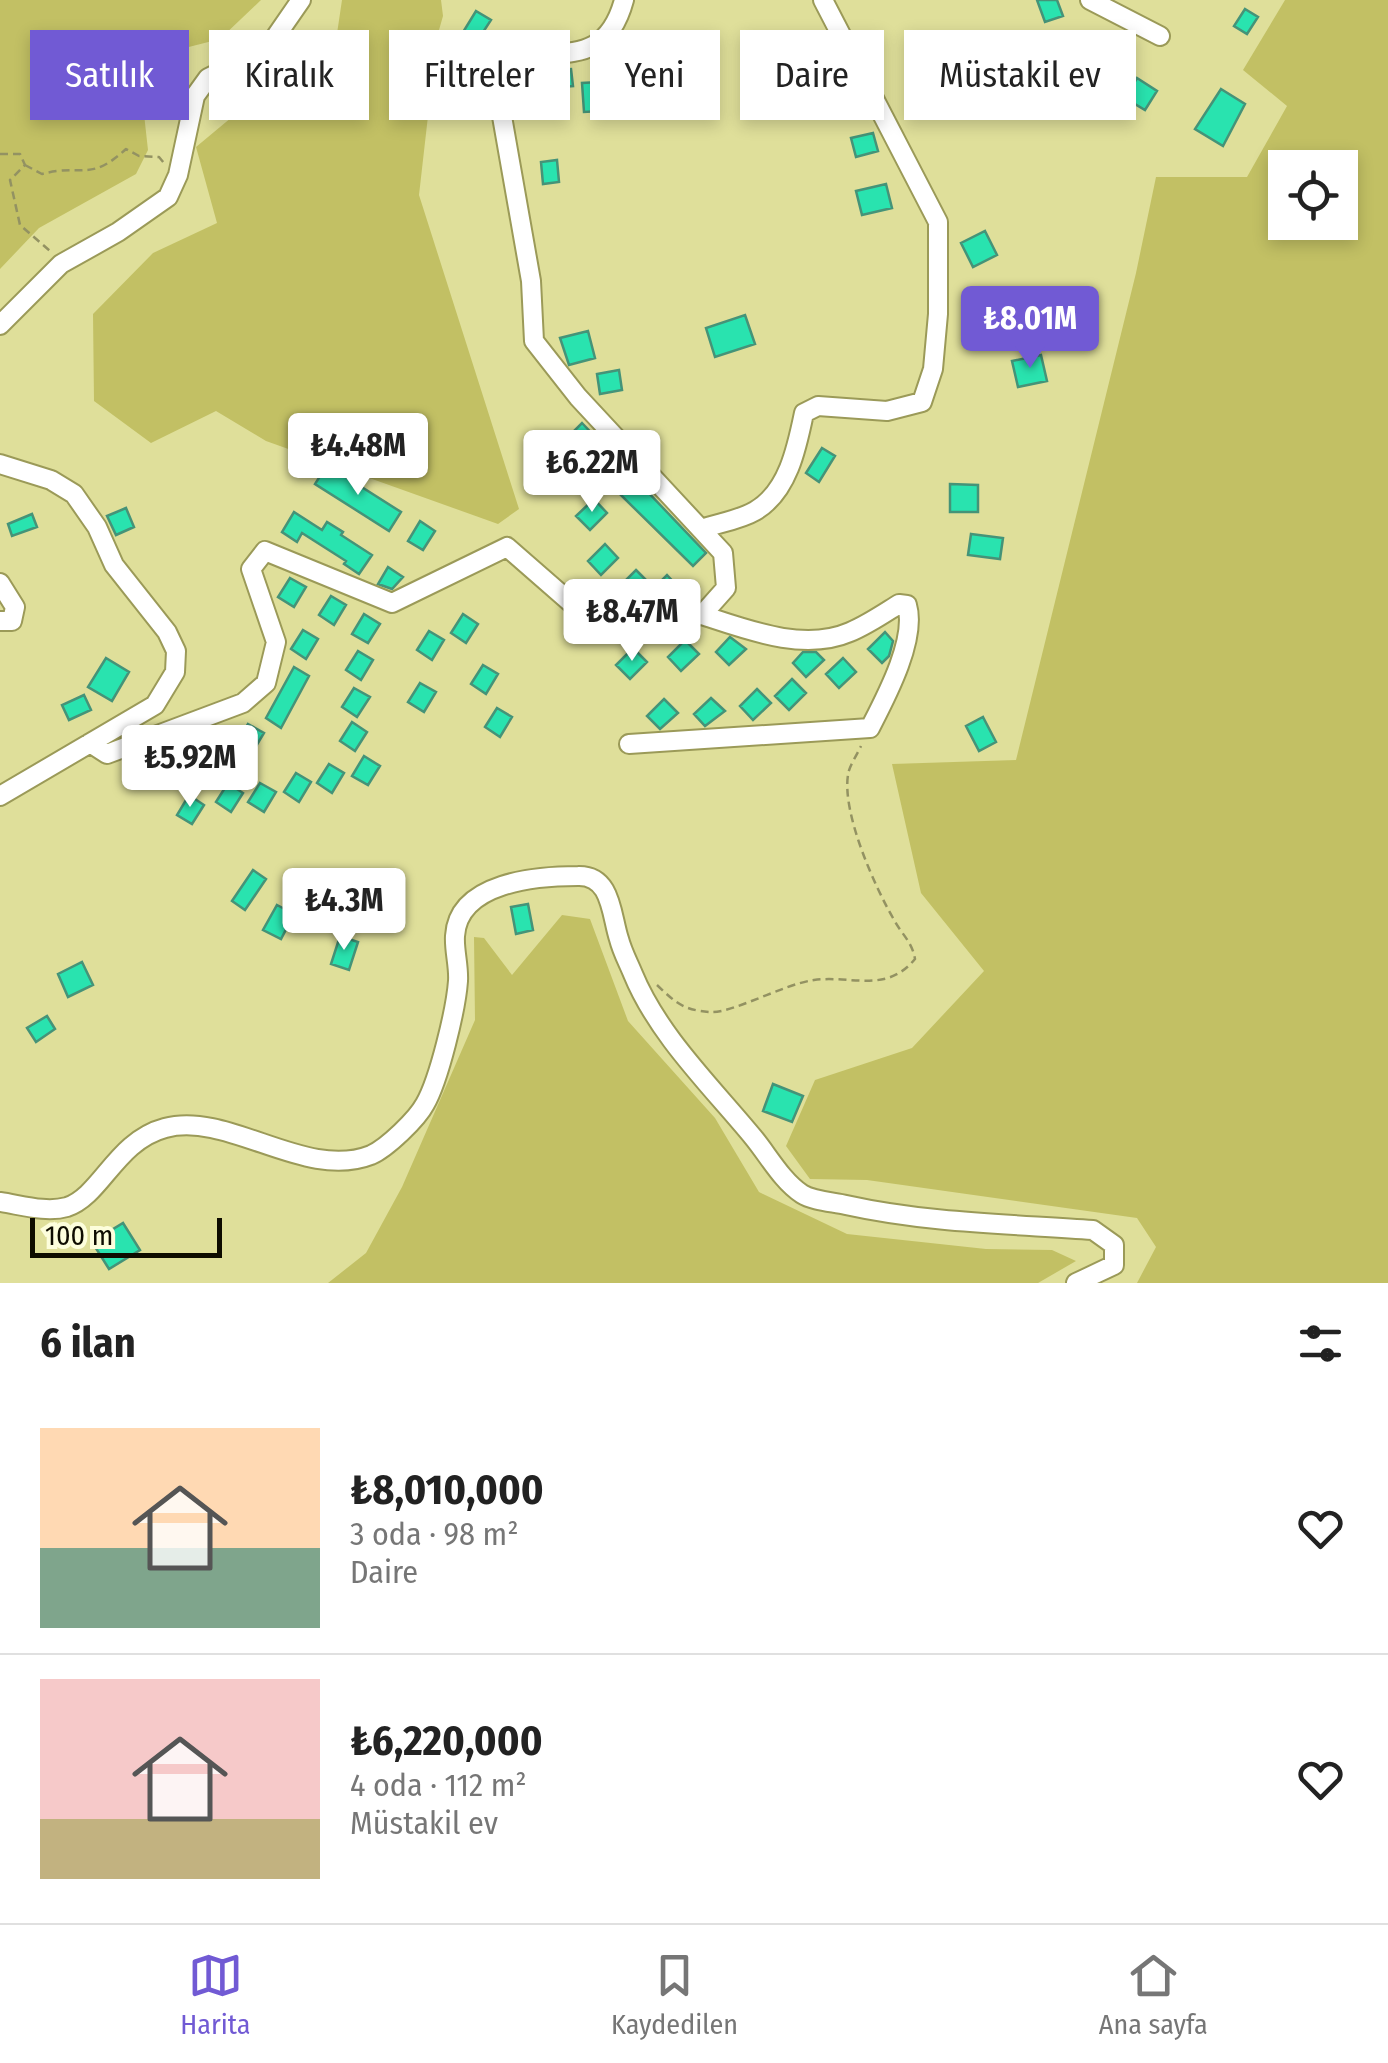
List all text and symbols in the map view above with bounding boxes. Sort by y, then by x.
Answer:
chip: Satılık [30,30,189,120]
chip: Kiralık [209,30,369,120]
chip: Filtreler [389,30,570,120]
chip: Yeni [590,30,720,120]
chip: Daire [740,30,884,120]
chip: Müstakil ev [904,30,1136,120]
map controls [1268,150,1358,240]
button: locate [1268,150,1358,240]
pin: ₺8.01M [949,286,1111,371]
text: ₺8.01M [983,299,1077,337]
pin: ₺4.48M [277,413,439,498]
text: ₺4.48M [310,426,406,464]
pin: ₺6.22M [511,430,673,515]
text: ₺6.22M [545,443,639,481]
pin: ₺8.47M [551,579,713,664]
text: ₺8.47M [586,592,678,630]
pin: ₺5.92M [109,725,271,810]
text: ₺5.92M [144,738,236,776]
pin: ₺4.3M [274,868,414,953]
text: ₺4.3M [304,881,384,919]
scale bar [30,1213,222,1258]
text: 100 m [45,1219,113,1252]
icon: filters [1293,1316,1348,1371]
text: 6 ilan [40,1318,136,1368]
text: ₺8,010,000 [350,1465,544,1515]
icon: home [120,1468,240,1588]
icon: heart [1293,1501,1348,1556]
text: 3 oda · 98 m² [350,1515,519,1553]
text: Daire [350,1553,418,1591]
text: ₺6,220,000 [350,1716,543,1766]
icon: home [120,1719,240,1839]
icon: heart [1293,1752,1348,1807]
text: 4 oda · 112 m² [350,1766,527,1804]
text: Müstakil ev [350,1804,498,1842]
tab: Harita [180,1948,250,2041]
tab: Kaydedilen [611,1948,738,2041]
tab: Ana sayfa [1099,1948,1208,2041]

